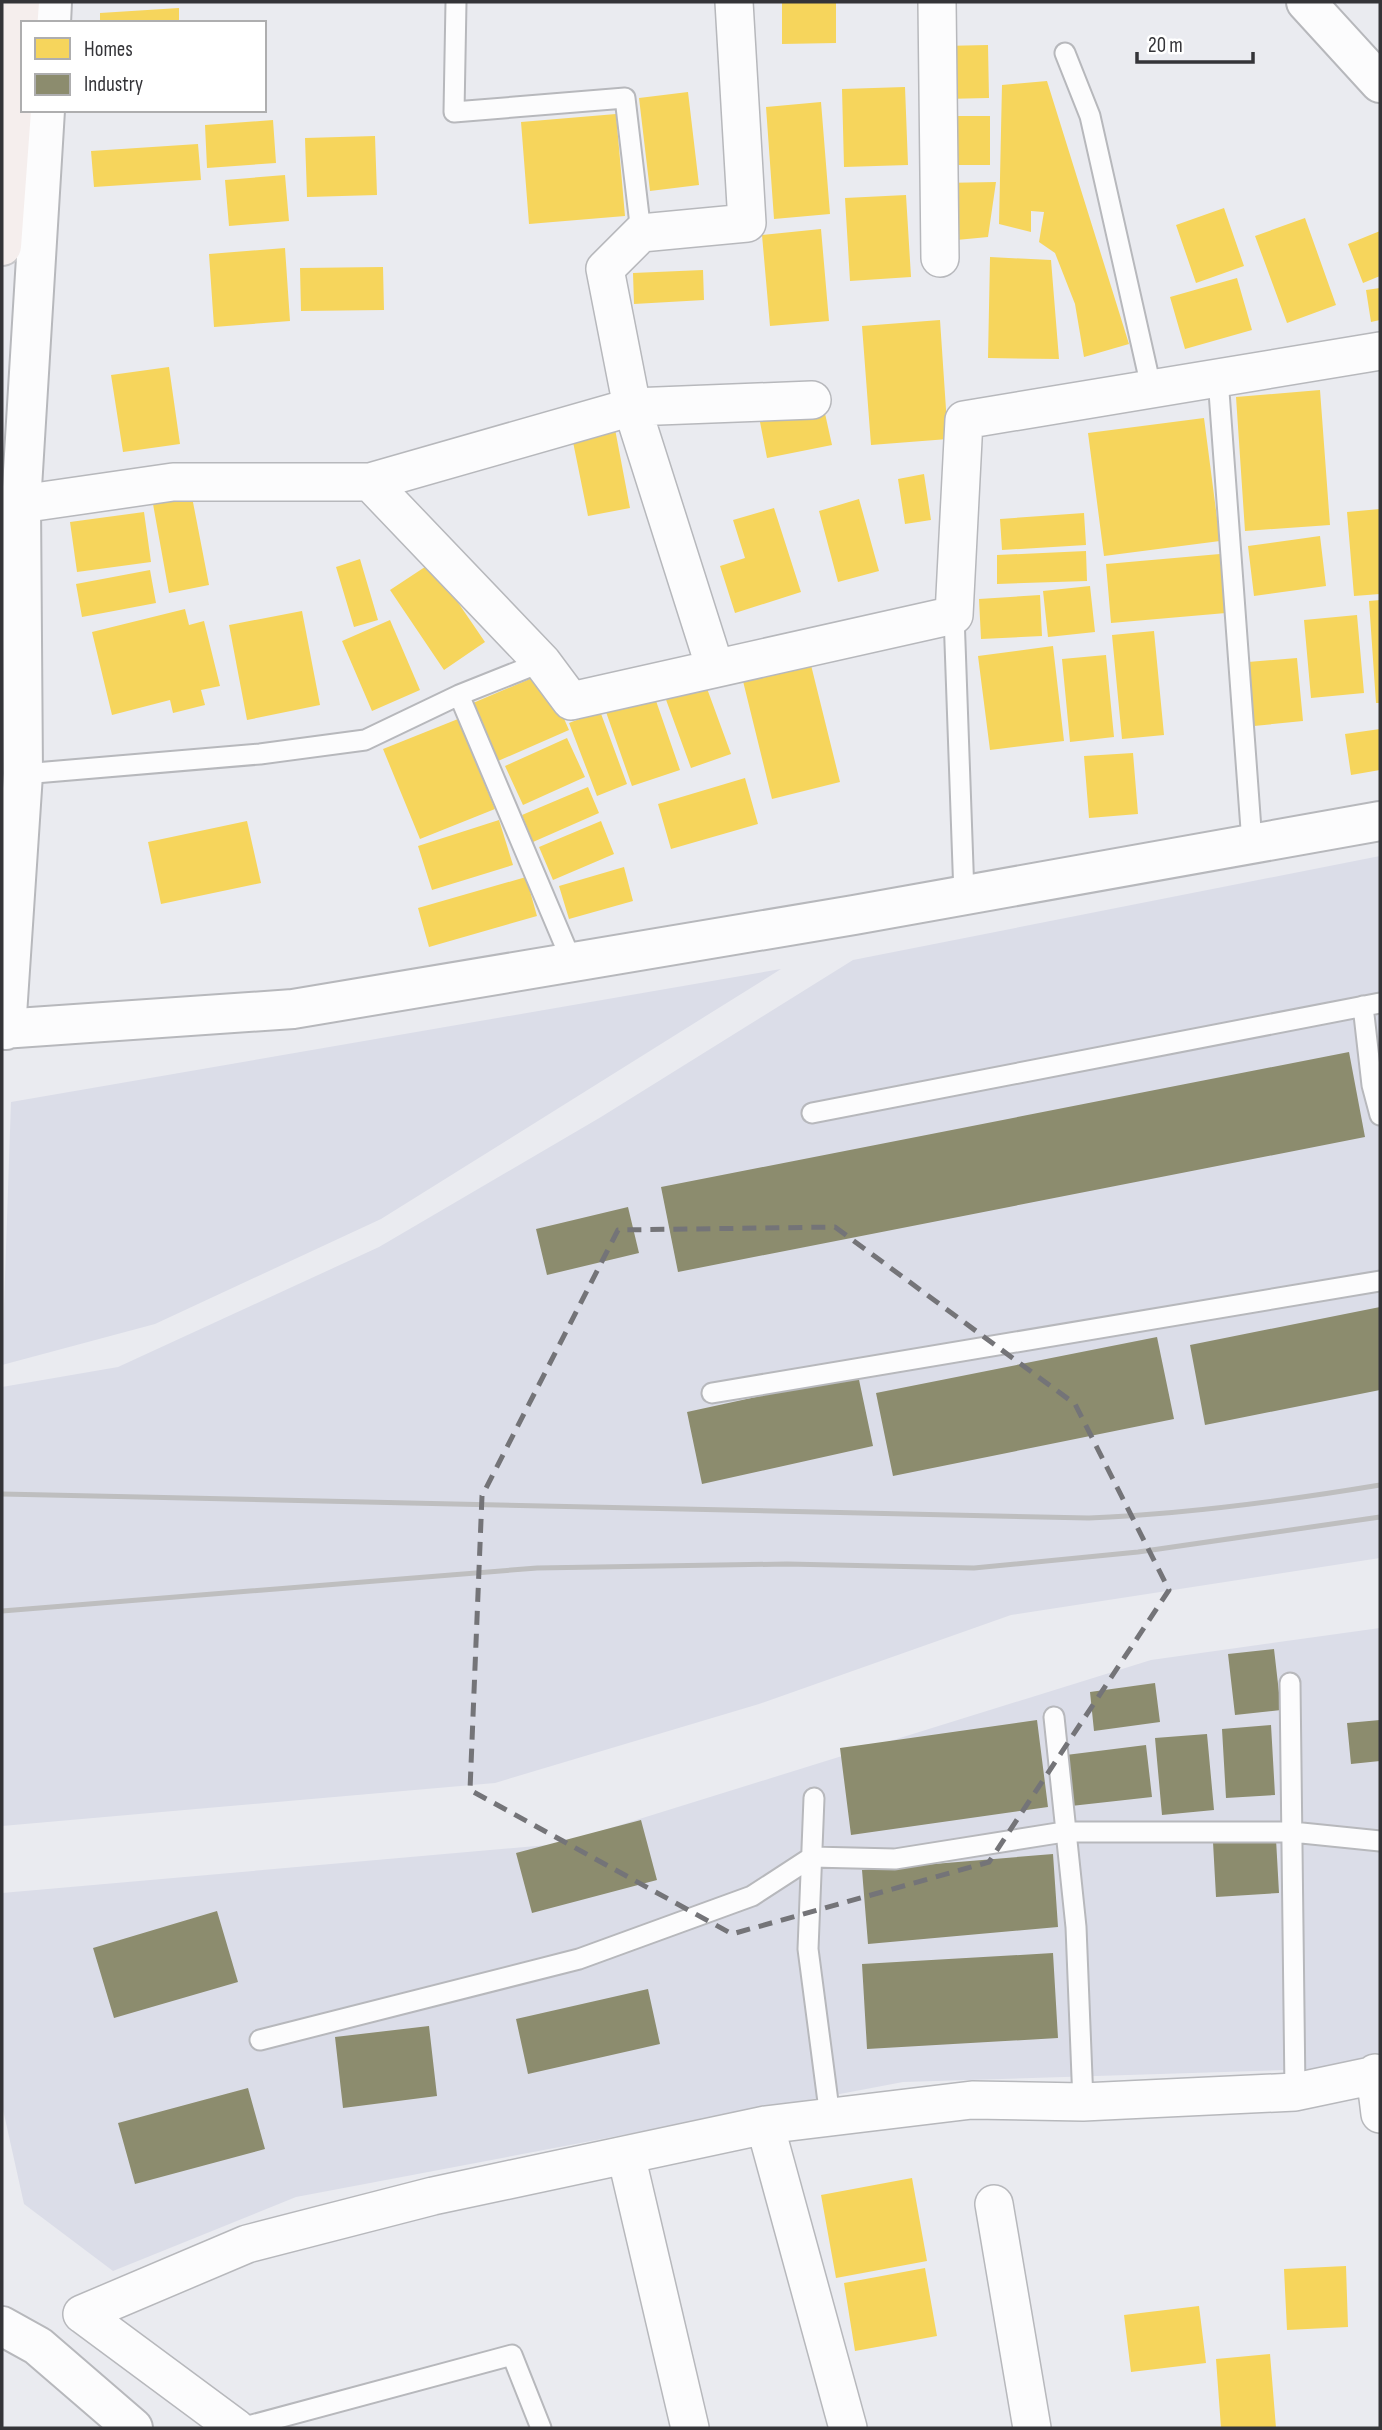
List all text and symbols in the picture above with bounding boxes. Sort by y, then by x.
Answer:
legend [21,21,266,112]
scale bar [1137,21,1252,65]
text: 20 m [1148,33,1183,58]
text: Homes [84,37,133,62]
text: Industry [84,72,143,97]

